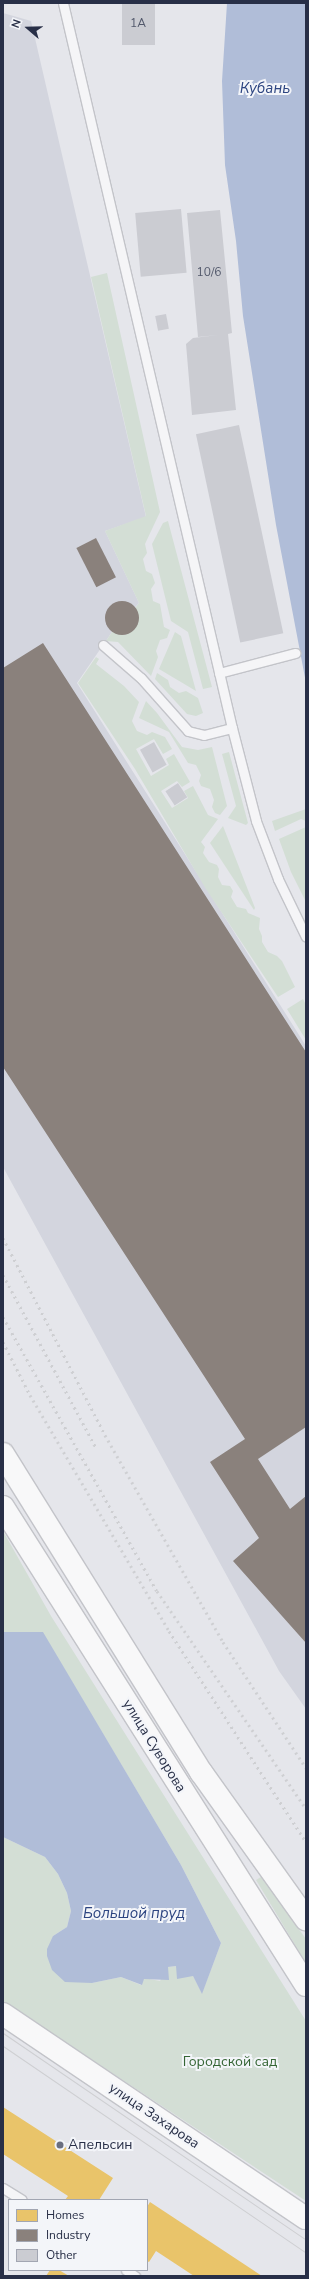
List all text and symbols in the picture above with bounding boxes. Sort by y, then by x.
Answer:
north arrow [8,8,48,48]
text: N [8,17,25,30]
house number: 1А [130,17,146,31]
water label: Кубань [240,80,290,98]
house number: 10/6 [197,266,221,280]
street label: улица Суворова [119,1697,189,1795]
water label: Большой пруд [83,1905,185,1923]
park label: Городской сад [183,2054,277,2070]
street label: улица Захарова [106,2080,202,2152]
place label: Апельсин [68,2137,133,2153]
marker: Апельсин [55,2140,65,2150]
legend [8,2199,148,2271]
text: Homes [46,2207,84,2223]
text: Industry [46,2227,90,2243]
text: Other [46,2247,77,2263]

